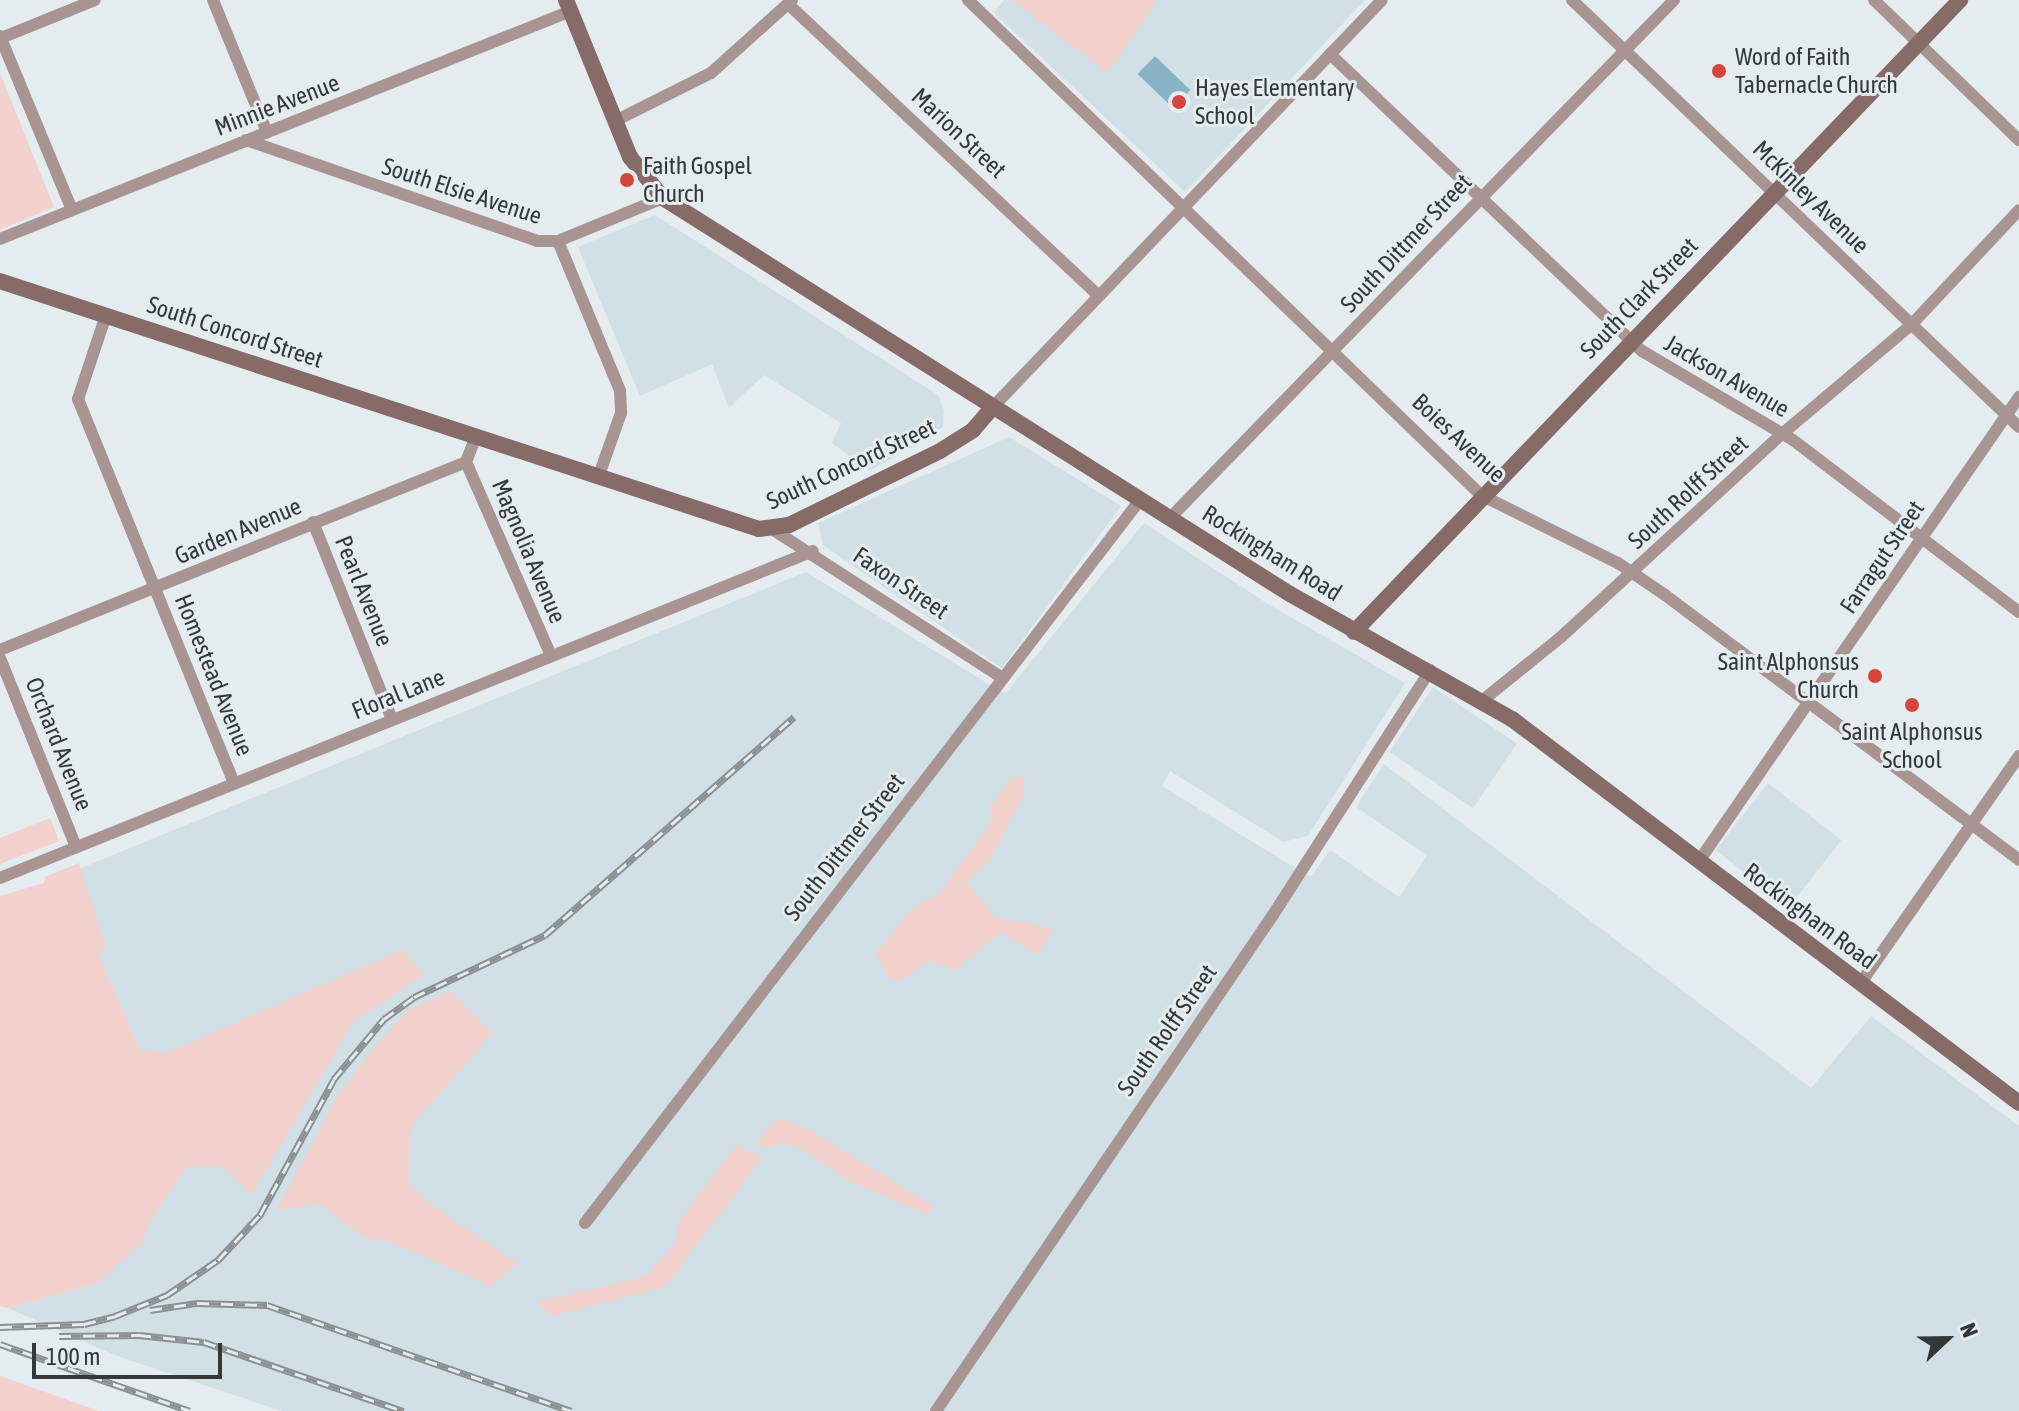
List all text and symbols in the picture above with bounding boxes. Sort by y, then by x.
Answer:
place label: Word of Faith Tabernacle Church [1735,43,1898,99]
marker: Word of Faith Tabernacle Church [1710,62,1728,80]
street label: Minnie Avenue [211,68,343,142]
place label: Hayes Elementary School [1195,74,1355,130]
street label: Marion Street [906,82,1012,184]
marker: Hayes Elementary School [1170,93,1188,111]
street label: McKinley Avenue [1747,134,1875,260]
street label: South Elsie Avenue [379,152,545,230]
place label: Faith Gospel Church [643,152,752,208]
street label: South Dittmer Street [1335,168,1477,318]
marker: Faith Gospel Church [618,171,636,189]
street label: South Clark Street [1574,232,1704,364]
street label: South Concord Street [143,290,327,374]
street label: Jackson Avenue [1659,329,1795,423]
street label: Boies Avenue [1406,387,1512,489]
street label: South Concord Street [762,412,940,516]
street label: South Rolff Street [1622,429,1754,555]
street label: Magnolia Avenue [486,475,572,627]
street label: Garden Avenue [170,491,306,571]
street label: Farragut Street [1834,495,1930,619]
street label: Rockingham Road [1197,499,1347,607]
street label: Pearl Avenue [329,531,399,651]
street label: Faxon Street [848,541,954,625]
street label: Homestead Avenue [168,590,260,760]
place label: Saint Alphonsus Church [1718,648,1859,704]
street label: Floral Lane [347,662,449,726]
marker: Saint Alphonsus Church [1866,667,1884,685]
street label: Orchard Avenue [19,673,99,815]
marker: Saint Alphonsus School [1903,696,1921,714]
place label: Saint Alphonsus School [1841,718,1983,774]
street label: South Dittmer Street [778,768,910,926]
street label: Rockingham Road [1738,857,1882,975]
street label: South Rolff Street [1111,959,1223,1101]
north arrow [1907,1299,1987,1379]
text: N [1955,1319,1984,1341]
scale bar [36,1327,226,1377]
text: 100 m [46,1343,100,1370]

